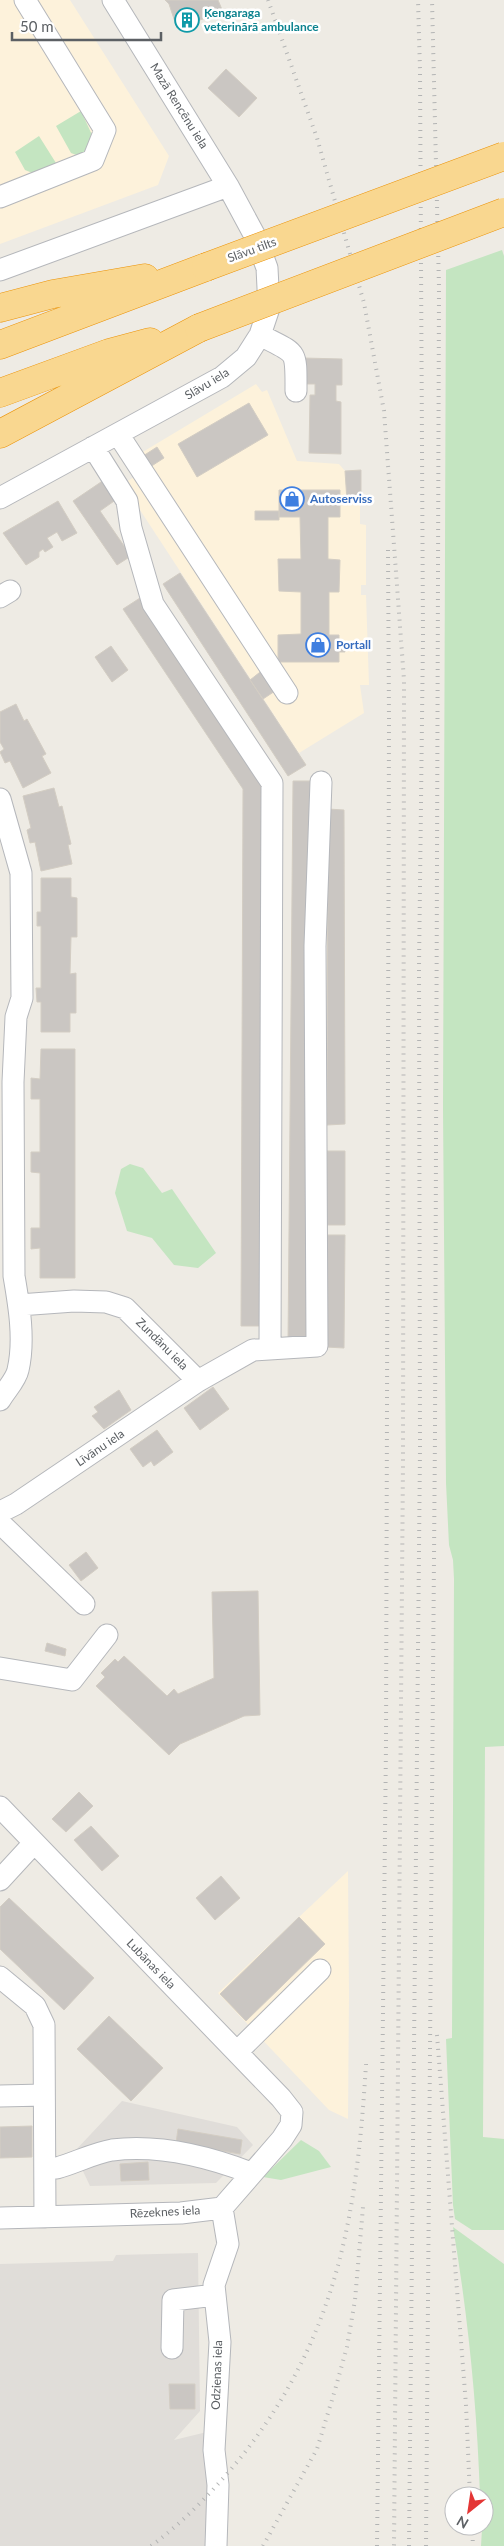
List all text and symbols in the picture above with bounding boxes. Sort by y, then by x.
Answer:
place label: Ķengaraga veterinārā ambulance [204,5,319,34]
building icon: Ķengaraga veterinārā ambulance [174,7,200,33]
scale bar [12,10,161,42]
text: 50 m [20,17,54,35]
street label: Mazā Rencēnu iela [147,60,212,151]
street label: Slāvu tilts [225,234,278,265]
street label: Slāvu iela [182,364,232,403]
shop icon: Autoserviss [279,486,305,512]
place label: Autoserviss [309,491,372,506]
shop icon: Portall [305,632,331,658]
place label: Portall [336,637,371,652]
street label: Zundānu iela [133,1314,192,1373]
street label: Līvānu iela [73,1426,127,1469]
street label: Lubānas iela [124,1935,179,1992]
street label: Rēzeknes iela [129,2202,201,2221]
street label: Odzienas iela [208,2340,225,2410]
north arrow [444,2486,494,2536]
text: N [453,2513,471,2533]

